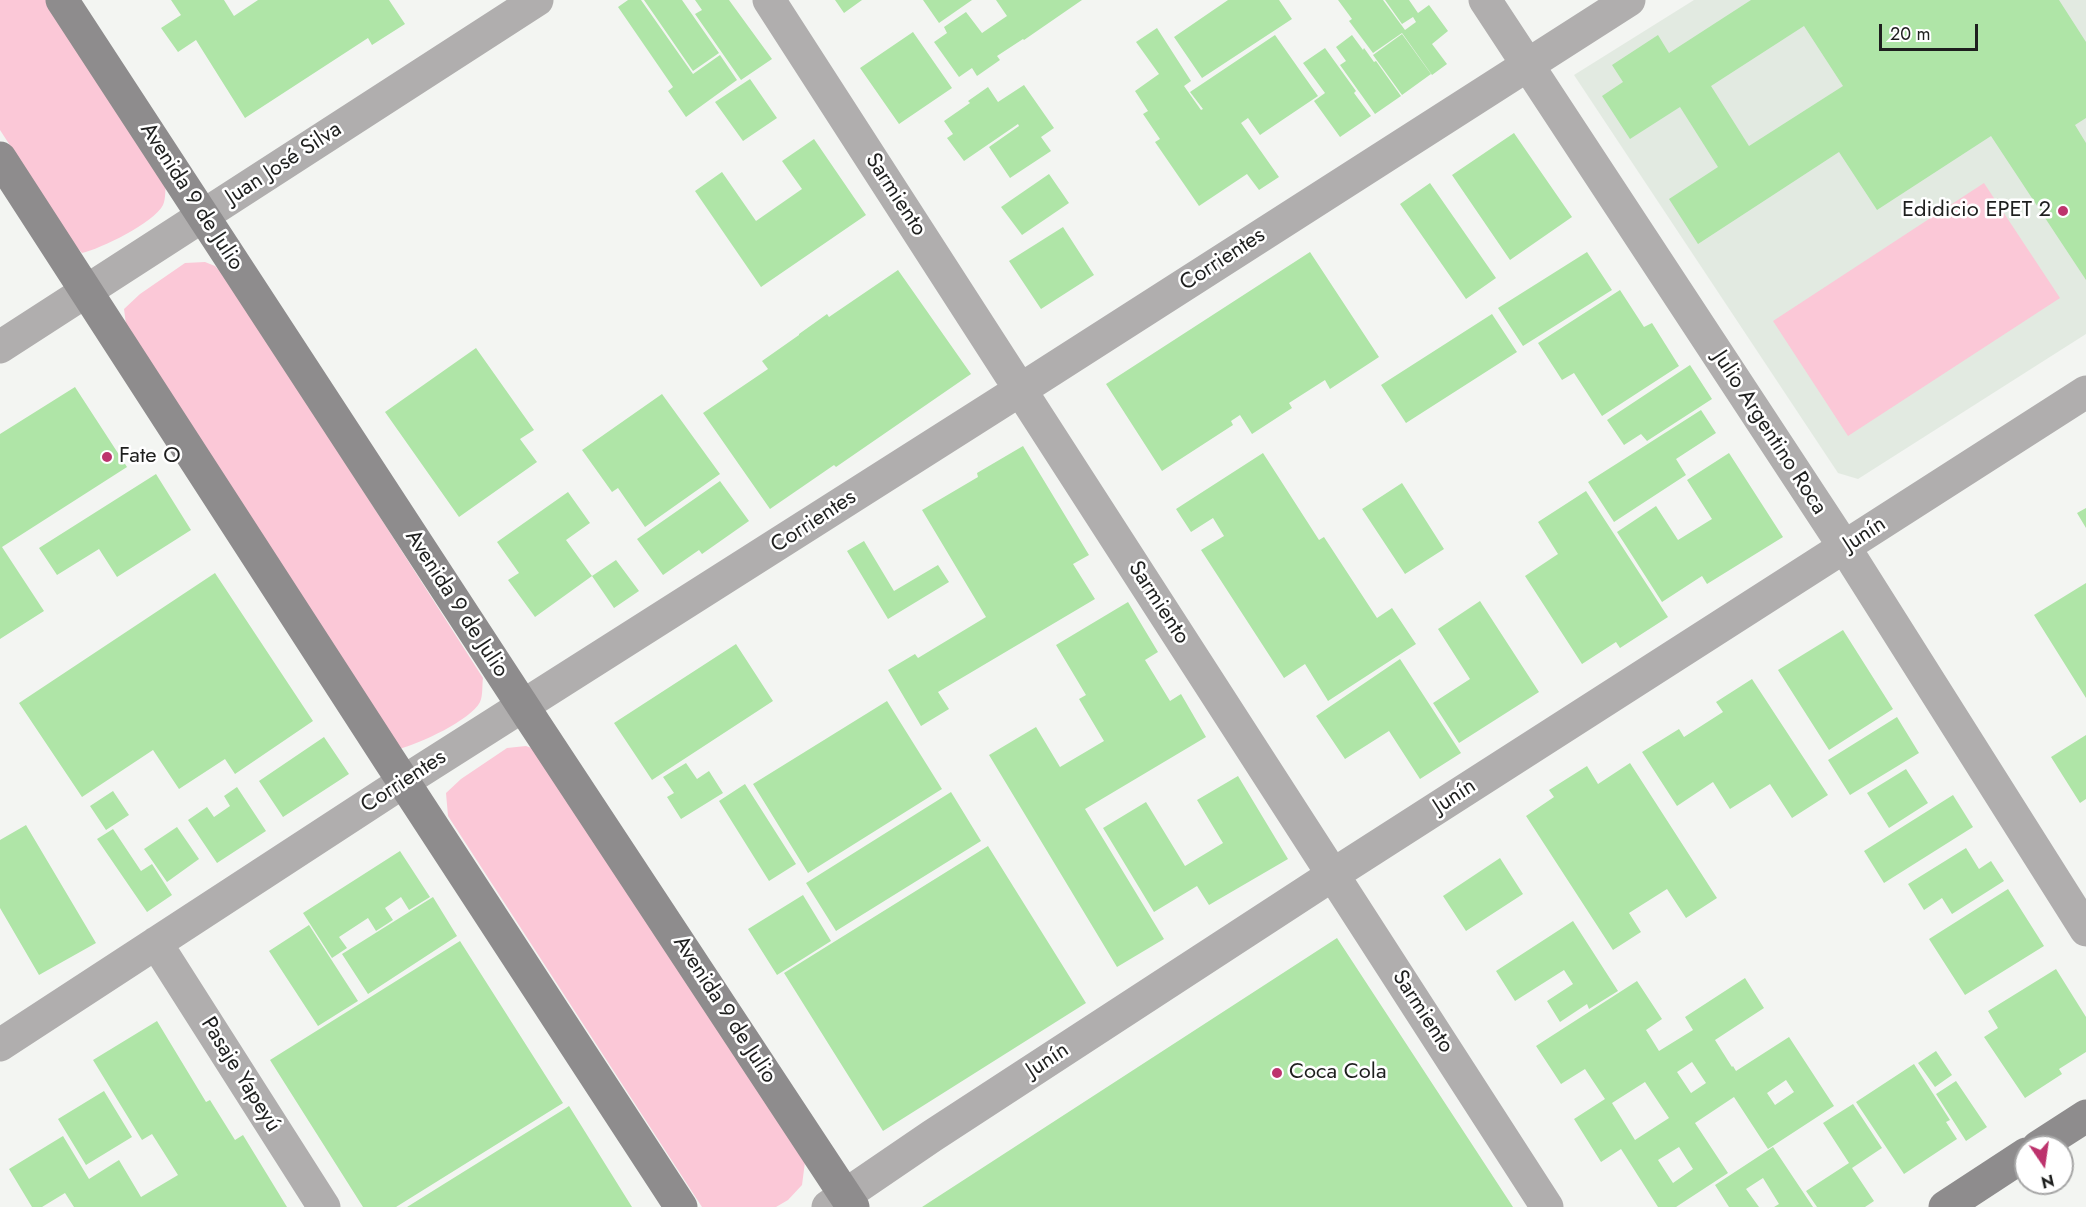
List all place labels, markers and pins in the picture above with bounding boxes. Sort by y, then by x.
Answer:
place label: Edidicio EPET 2 [1902,198,2051,224]
marker: Edidicio EPET 2 [2056,204,2070,218]
place label: Fate O [119,444,181,470]
marker: Fate O [100,450,114,464]
place label: Coca Cola [1289,1060,1387,1086]
marker: Coca Cola [1270,1066,1284,1080]

